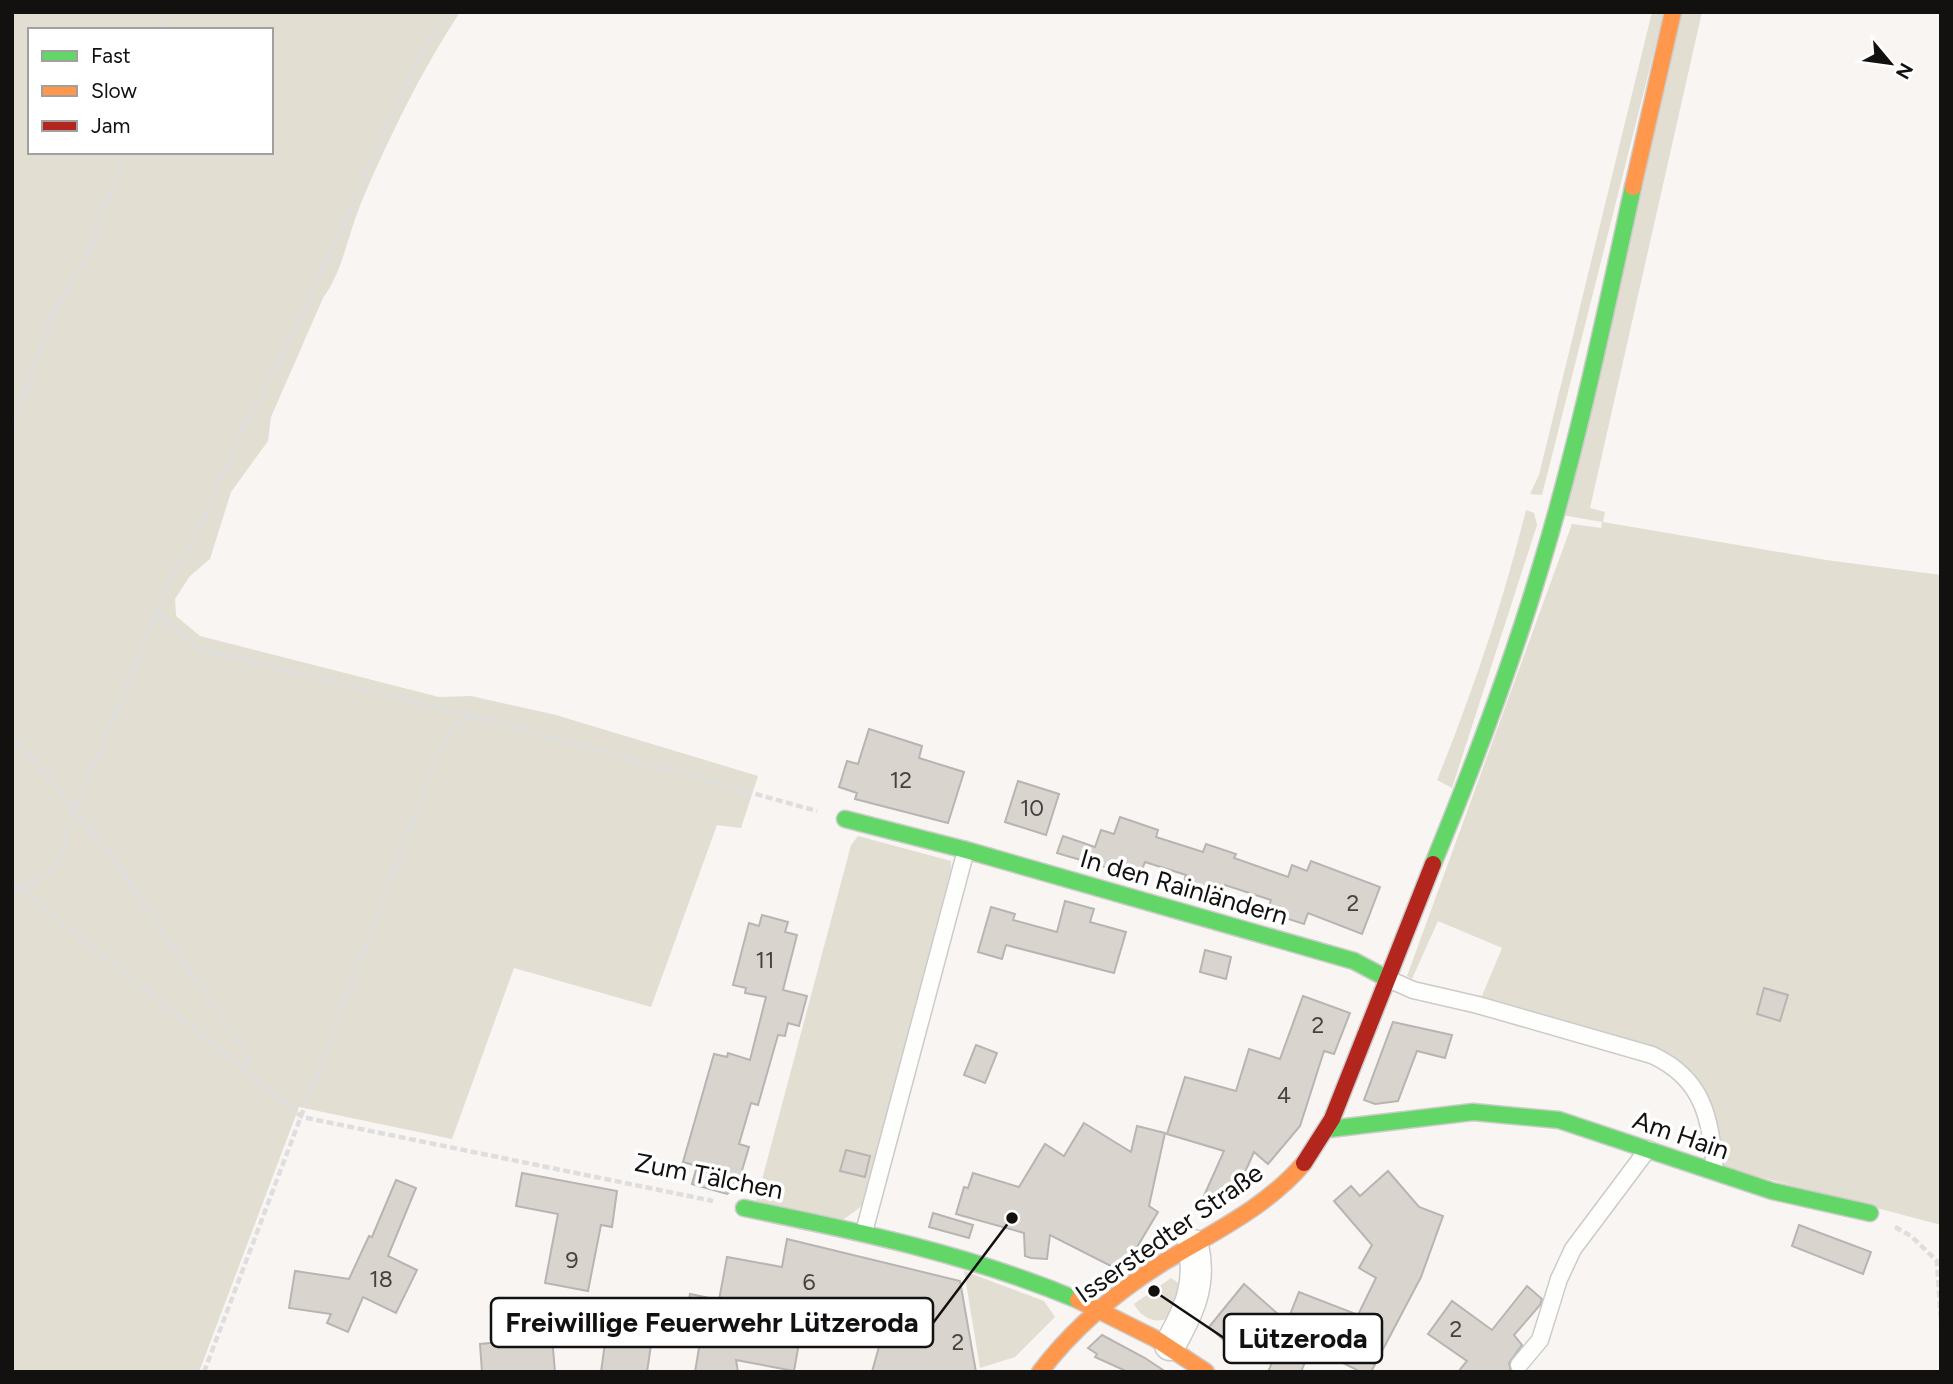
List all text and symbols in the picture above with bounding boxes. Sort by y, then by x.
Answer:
legend [28,28,273,154]
north arrow [1855,28,1925,98]
text: Fast [91,43,131,68]
text: N [1891,59,1918,83]
text: Slow [91,78,137,103]
text: Jam [91,113,130,138]
house number: 12 [890,766,912,794]
house number: 10 [1020,794,1044,822]
street label: In den Rainländern [1076,842,1292,932]
house number: 2 [1347,889,1359,917]
house number: 11 [756,946,775,974]
house number: 2 [1312,1011,1324,1039]
house number: 4 [1277,1081,1291,1109]
street label: Am Hain [1629,1104,1733,1166]
street label: Zum Tälchen [632,1146,786,1206]
street label: Isserstedter Straße [1069,1156,1269,1310]
house number: 9 [565,1246,579,1274]
house number: 18 [369,1265,393,1293]
house number: 6 [802,1268,816,1296]
callout: Freiwillige Feuerwehr Lützeroda [491,1298,933,1347]
text: Freiwillige Feuerwehr Lützeroda [505,1305,919,1339]
callout: Lützeroda [1224,1314,1382,1363]
house number: 2 [1450,1315,1462,1343]
text: Lützeroda [1238,1321,1368,1355]
house number: 2 [952,1328,964,1356]

